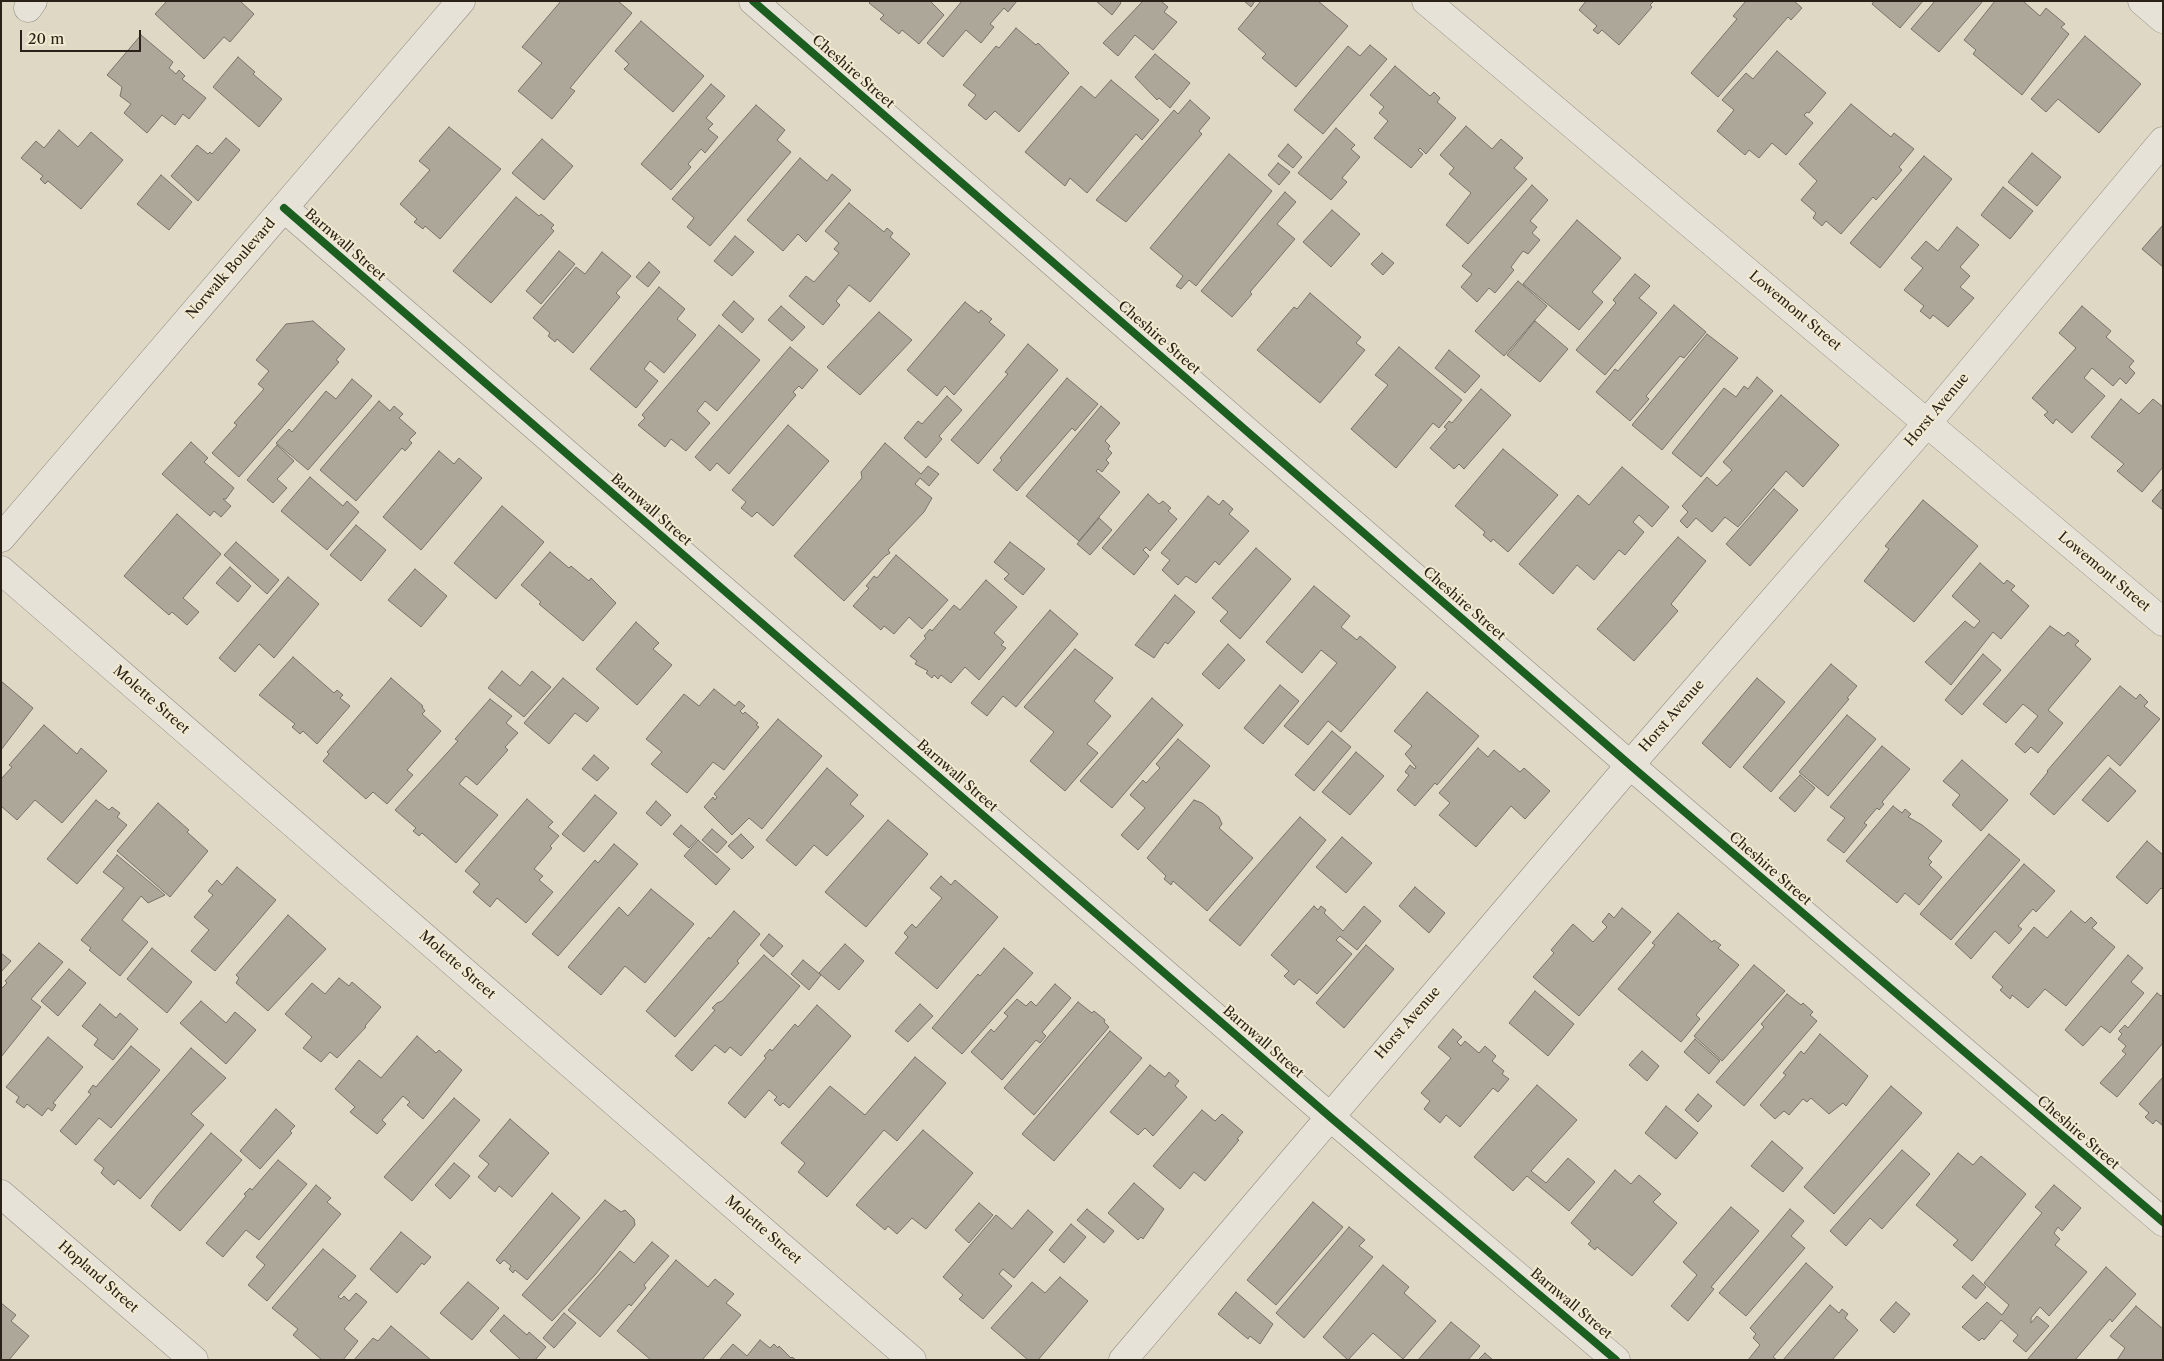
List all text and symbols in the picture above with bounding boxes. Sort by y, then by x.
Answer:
scale bar [22,20,144,52]
text: 20 m [28,29,64,48]
street label: Cheshire Street [808,32,898,112]
street label: Barnwall Street [301,205,389,285]
street label: Norwalk Boulevard [183,215,279,323]
street label: Lowemont Street [1745,268,1845,354]
street label: Cheshire Street [1114,298,1204,378]
street label: Horst Avenue [1901,370,1973,450]
street label: Barnwall Street [607,470,695,550]
street label: Lowemont Street [2054,529,2154,615]
street label: Cheshire Street [1419,564,1509,644]
street label: Molette Street [109,662,193,738]
street label: Horst Avenue [1636,676,1708,756]
street label: Barnwall Street [913,736,1001,816]
street label: Cheshire Street [1725,829,1815,909]
street label: Molette Street [415,927,499,1003]
street label: Horst Avenue [1372,983,1444,1063]
street label: Barnwall Street [1219,1002,1307,1082]
street label: Cheshire Street [2033,1093,2123,1173]
street label: Molette Street [721,1192,805,1268]
street label: Hopland Street [54,1237,142,1317]
street label: Barnwall Street [1527,1265,1615,1343]

